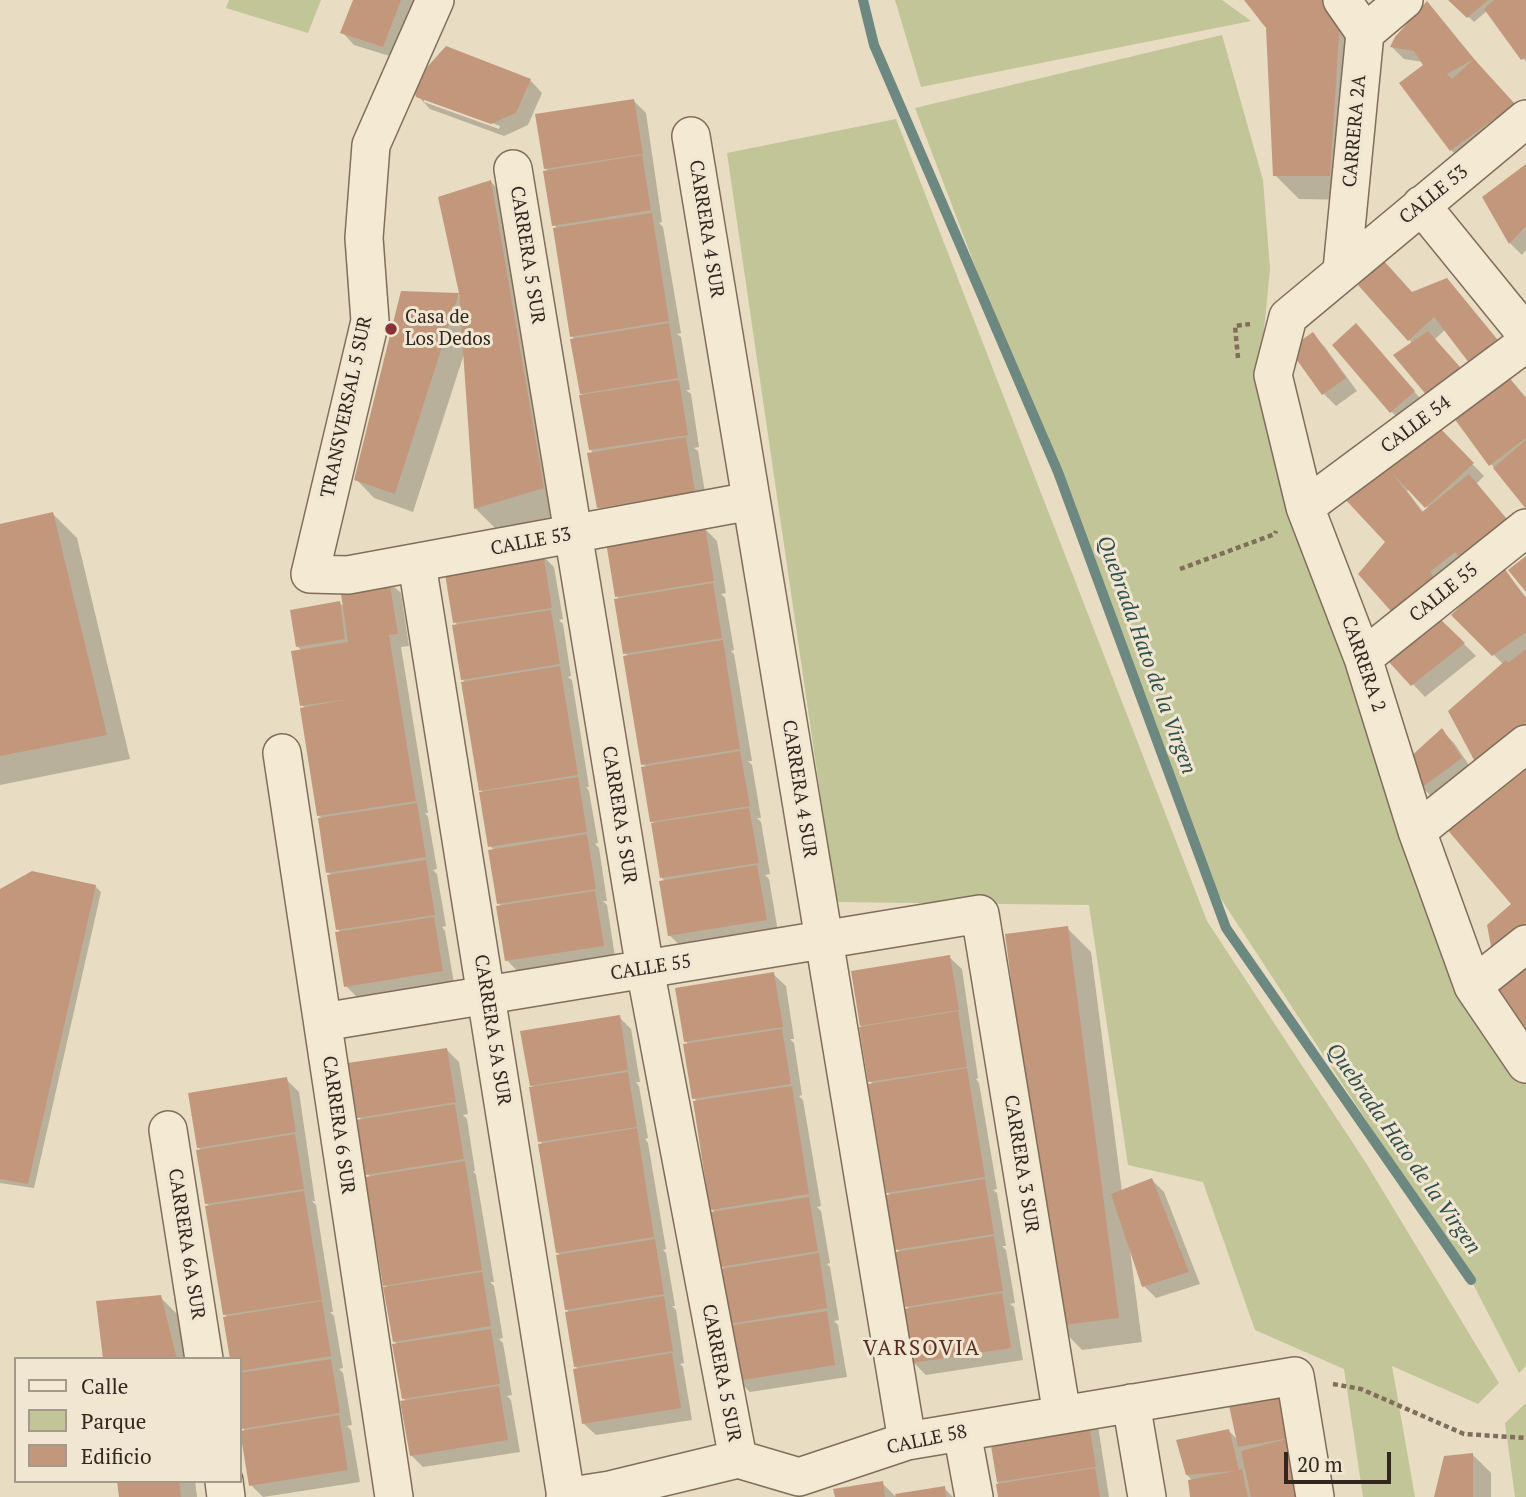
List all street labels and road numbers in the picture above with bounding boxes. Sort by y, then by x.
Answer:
street label: CARRERA 2A [1339,74,1371,188]
street label: CARRERA 4 SUR [684,158,728,300]
street label: CALLE 53 [1395,160,1473,230]
street label: CARRERA 5 SUR [505,184,549,326]
street label: TRANSVERSAL 5 SUR [317,314,377,500]
street label: CALLE 54 [1377,391,1455,459]
street label: CALLE 53 [489,523,573,561]
street label: CALLE 55 [1405,558,1483,628]
street label: CARRERA 2 [1336,613,1390,715]
street label: CARRERA 4 SUR [777,718,821,860]
street label: CARRERA 5 SUR [597,744,641,886]
street label: CALLE 55 [609,950,693,986]
street label: CARRERA 5A SUR [469,953,515,1107]
street label: CARRERA 6 SUR [317,1054,359,1196]
street label: CARRERA 3 SUR [999,1093,1043,1235]
street label: CARRERA 6A SUR [163,1167,209,1321]
street label: CARRERA 5 SUR [696,1302,746,1444]
street label: CALLE 58 [885,1420,969,1460]

